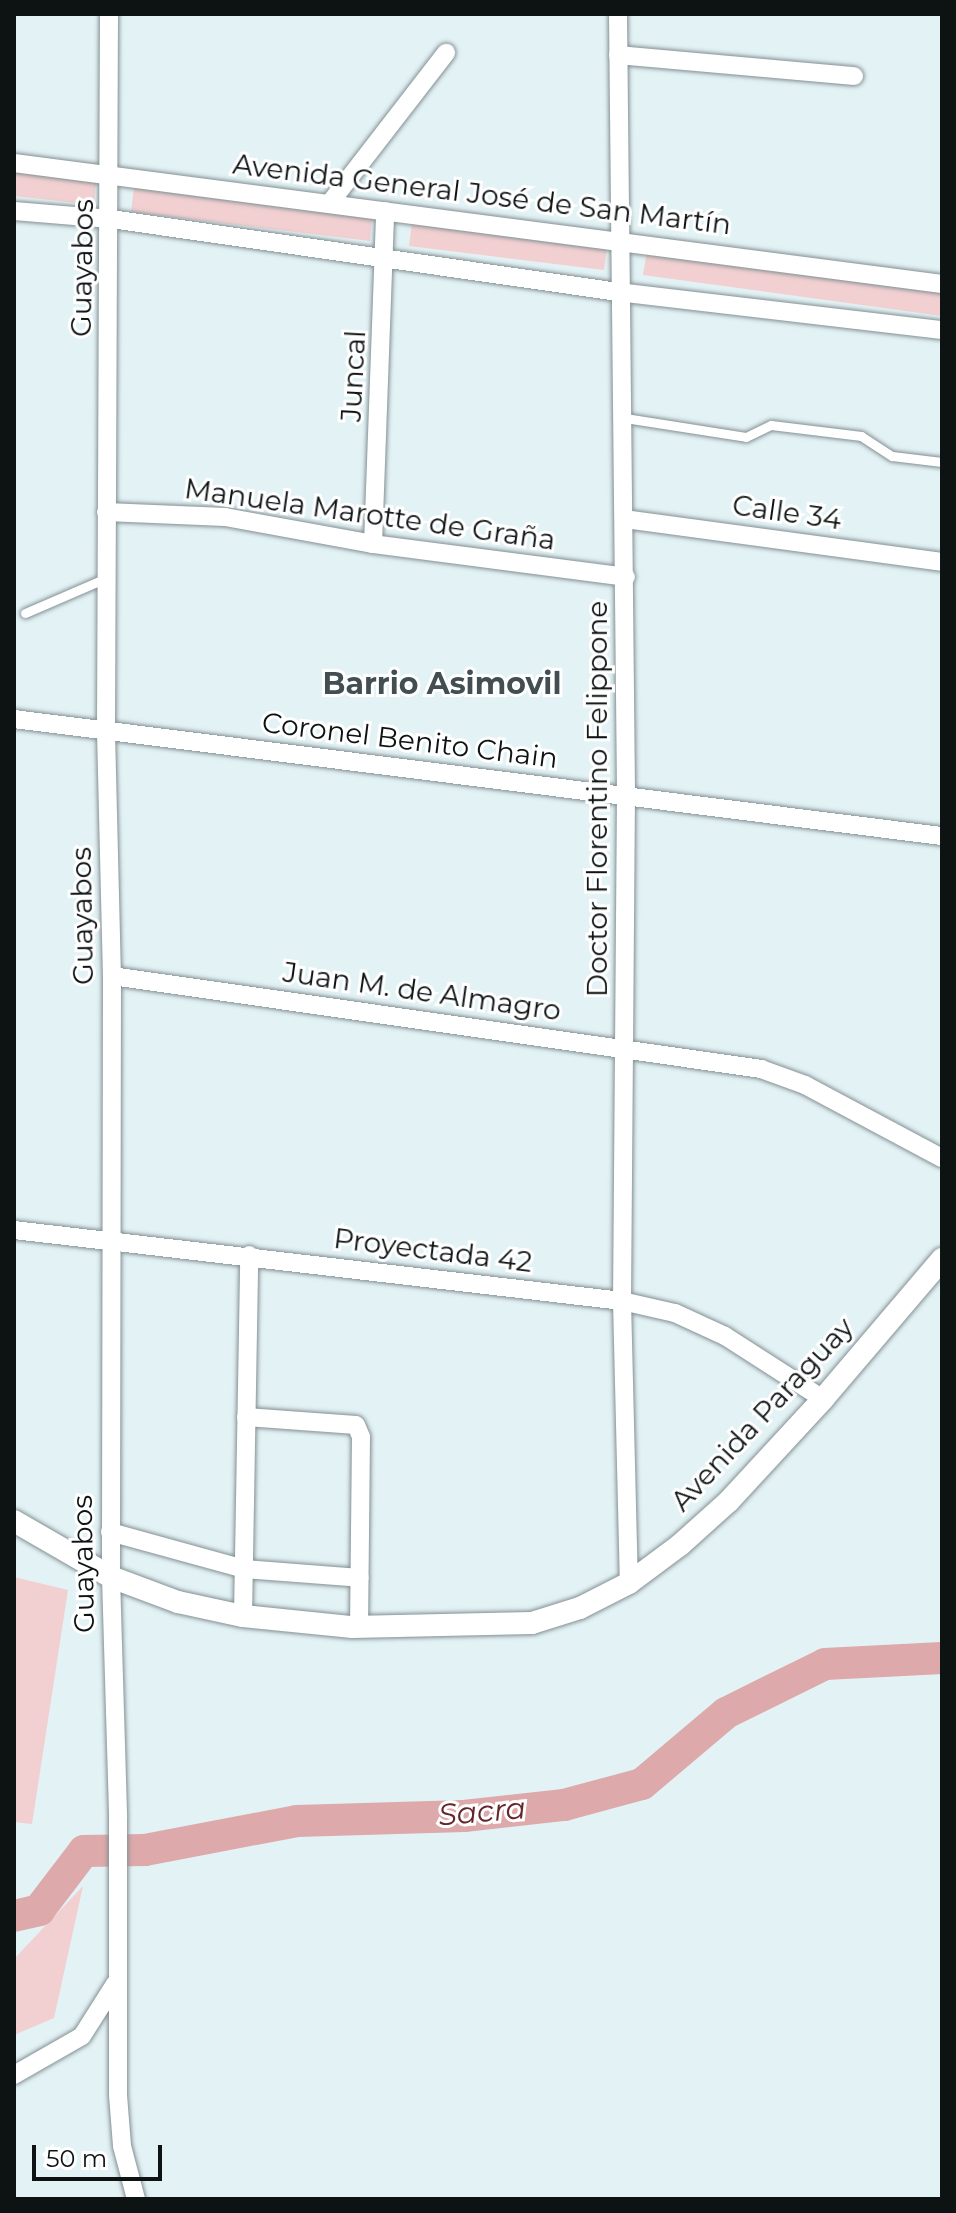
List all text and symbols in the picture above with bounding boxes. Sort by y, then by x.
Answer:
street label: Avenida General José de San Martín [231,147,733,241]
street label: Guayabos [64,199,100,337]
street label: Juncal [334,329,372,423]
street label: Manuela Marotte de Graña [182,471,558,557]
street label: Calle 34 [730,488,844,536]
street label: Doctor Florentino Felippone [580,601,614,997]
district label: Barrio Asimovil [323,666,561,702]
street label: Coronel Benito Chain [260,705,560,775]
street label: Guayabos [64,847,100,985]
street label: Juan M. de Almagro [281,955,563,1027]
street label: Proyectada 42 [332,1221,534,1279]
street label: Avenida Paraguay [664,1310,860,1518]
street label: Guayabos [65,1495,101,1633]
water label: Sacra [437,1790,527,1834]
scale bar [36,2129,166,2179]
text: 50 m [46,2144,107,2173]

